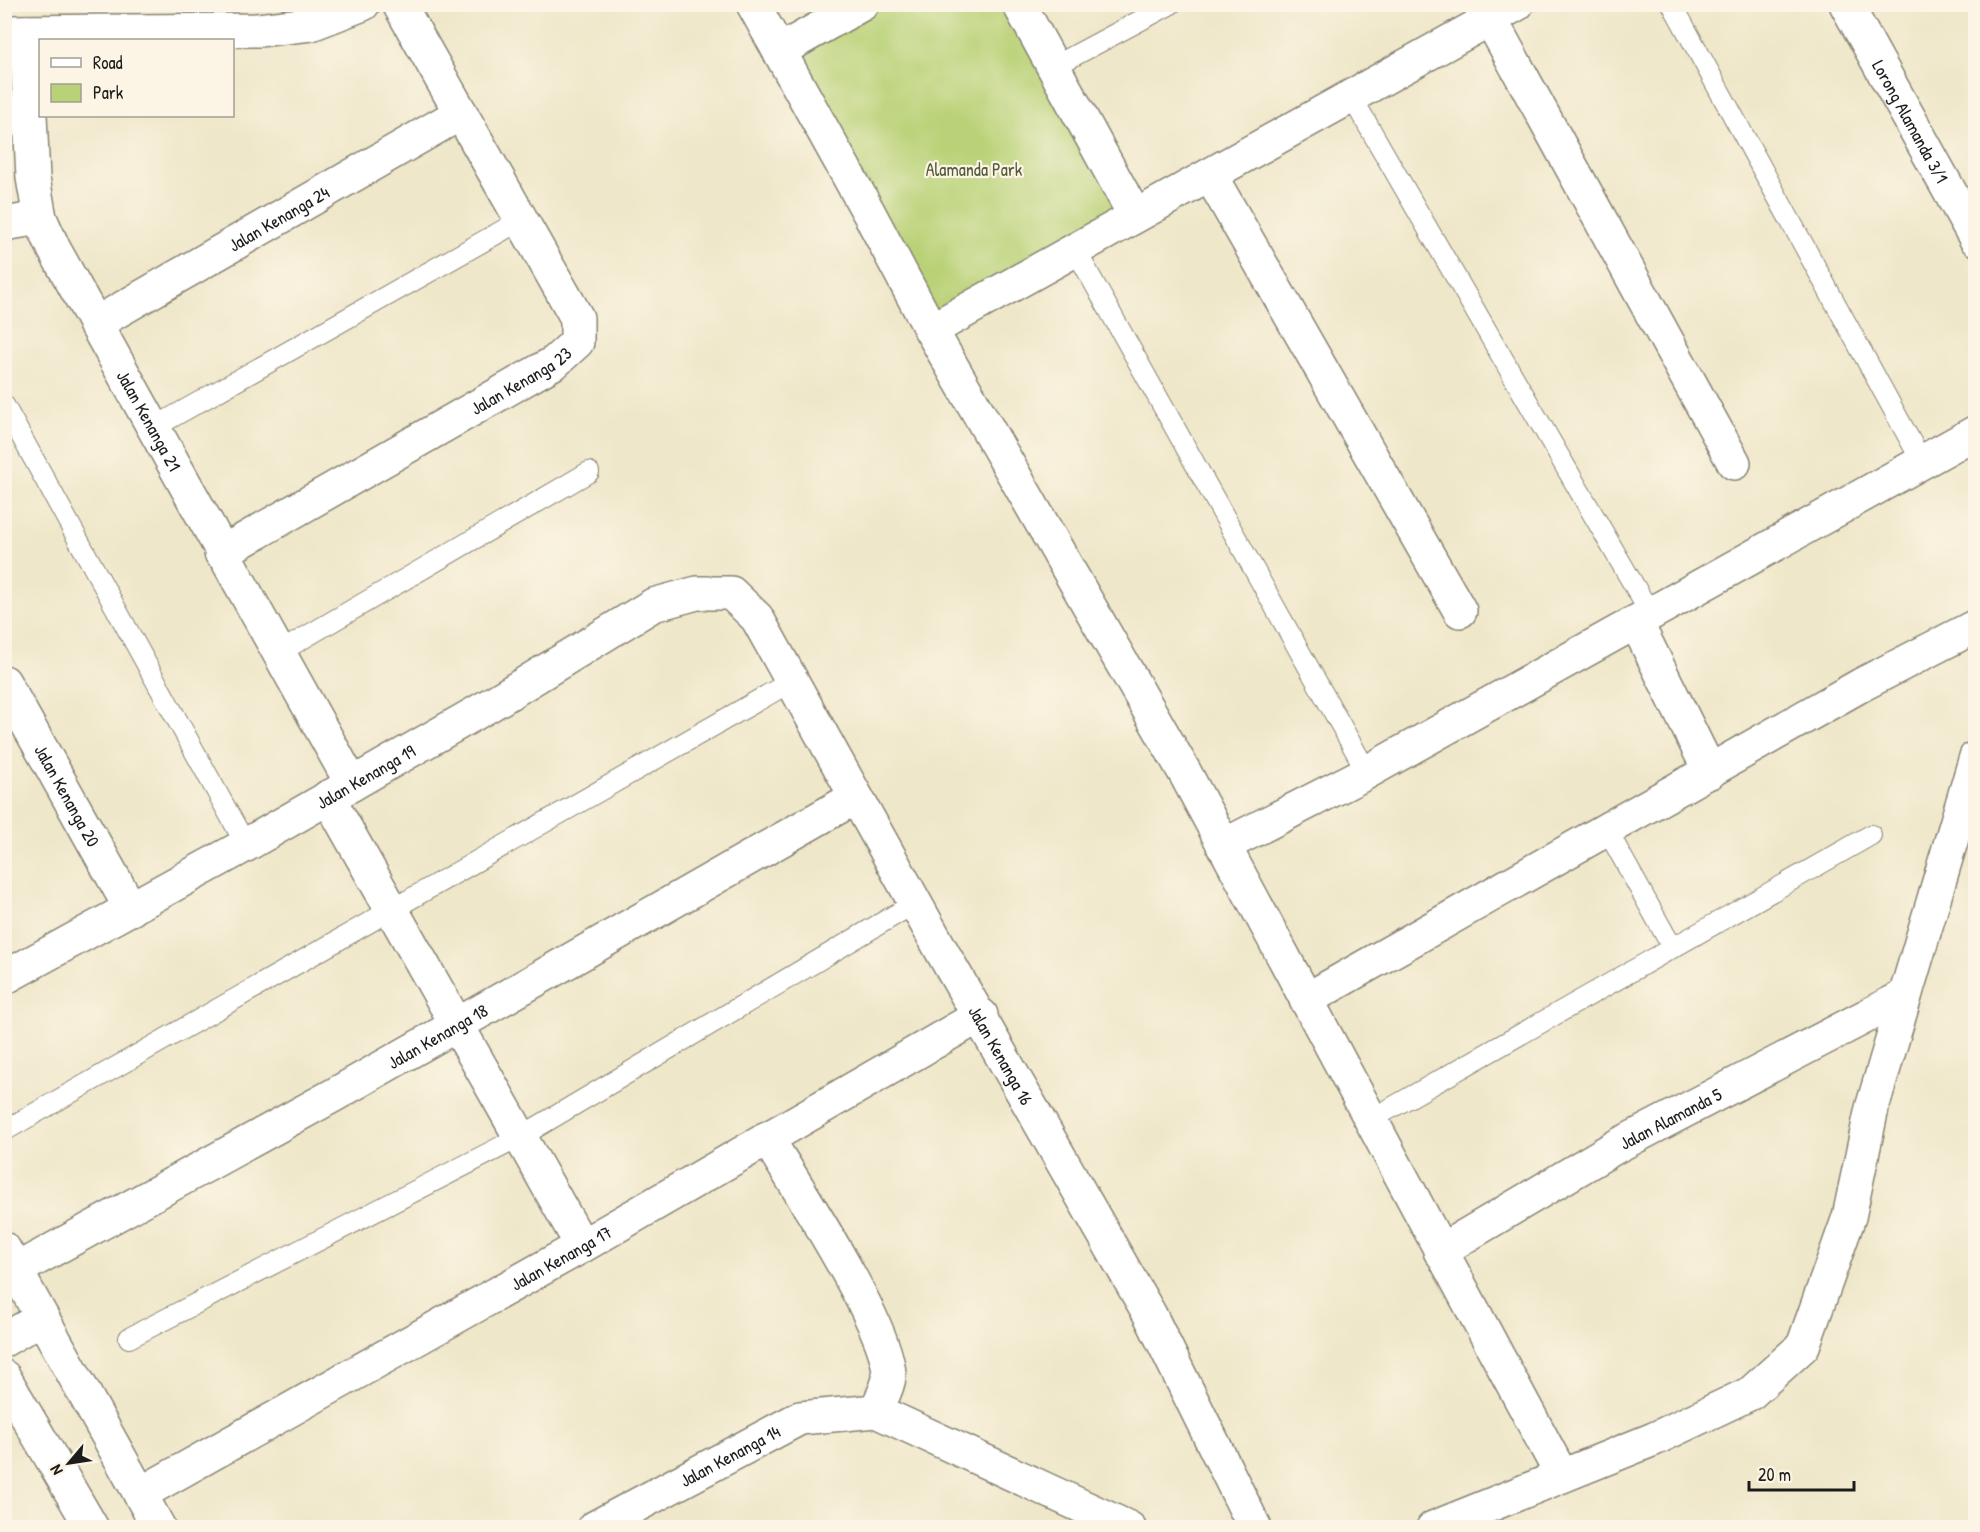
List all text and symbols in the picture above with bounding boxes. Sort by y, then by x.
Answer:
legend [39,39,234,117]
text: Road [93,50,123,75]
street label: Lorong Alamanda 3/1 [1867,55,1955,187]
text: Park [93,80,124,105]
park label: Alamanda Park [926,157,1023,182]
street label: Jalan Kenanga 24 [224,179,334,257]
street label: Jalan Kenanga 23 [466,341,577,420]
street label: Jalan Kenanga 21 [111,365,188,475]
street label: Jalan Kenanga 19 [312,738,420,815]
street label: Jalan Kenanga 20 [29,740,106,851]
street label: Jalan Kenanga 18 [383,997,492,1074]
street label: Jalan Kenanga 16 [963,1001,1040,1109]
street label: Jalan Alamanda 5 [1615,1081,1726,1155]
street label: Jalan Kenanga 17 [506,1219,616,1296]
street label: Jalan Kenanga 14 [675,1418,785,1492]
north arrow [39,1433,99,1493]
scale bar [1749,1454,1854,1492]
text: N [44,1461,68,1479]
text: 20 m [1758,1462,1791,1487]

